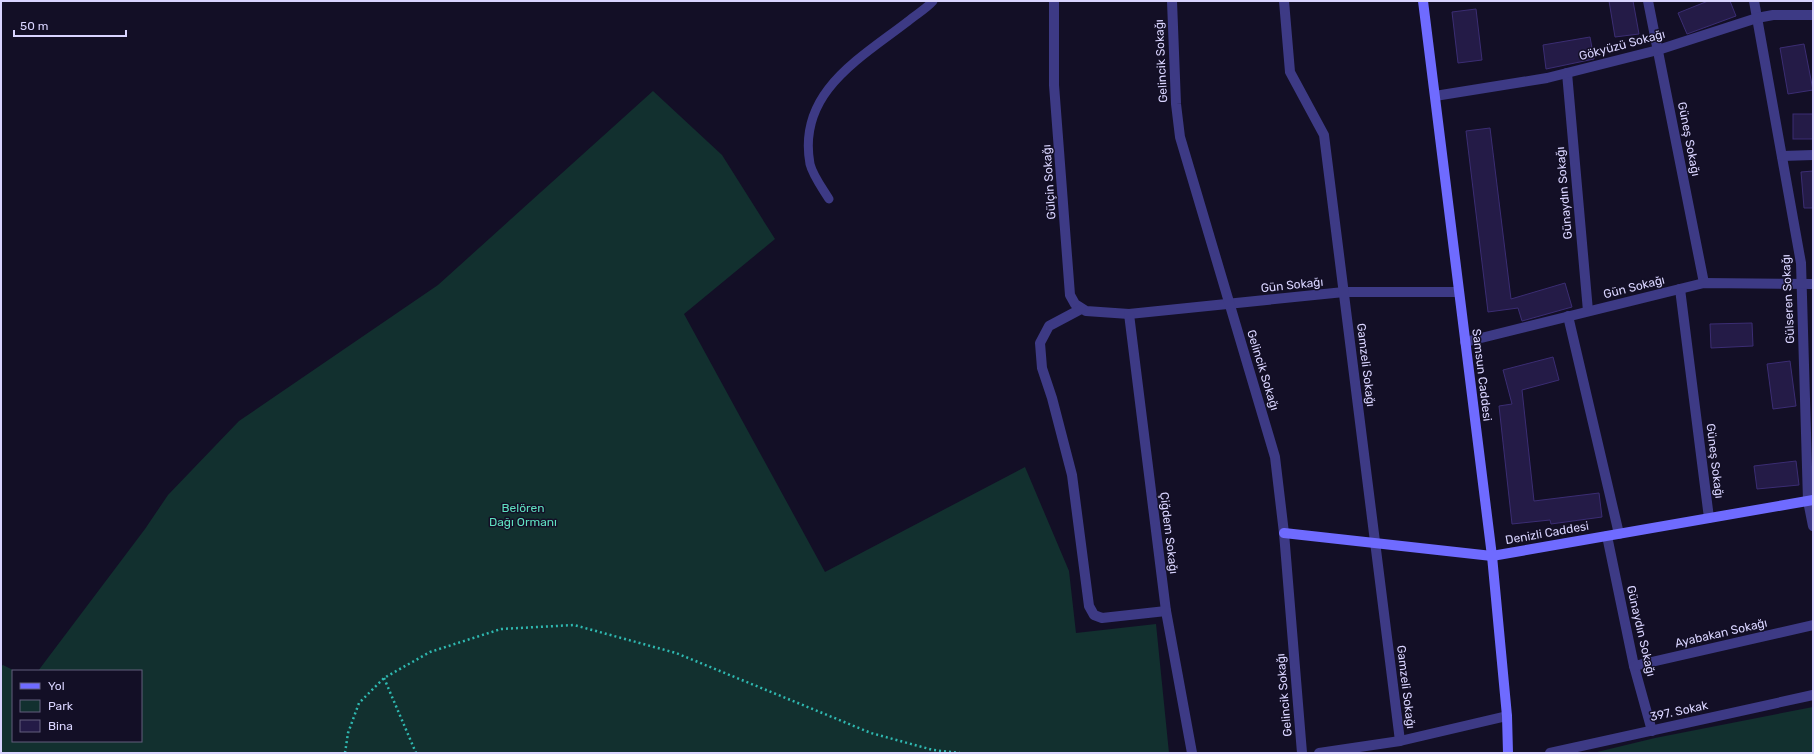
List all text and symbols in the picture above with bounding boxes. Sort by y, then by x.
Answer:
scale bar [14,12,126,38]
text: 50 m [20,19,48,33]
street label: Gelincik Sokağı [1152,19,1170,103]
street label: Gökyüzü Sokağı [1577,27,1667,63]
street label: Güneş Sokağı [1675,101,1703,178]
street label: Gülçin Sokağı [1039,144,1059,220]
street label: Günaydın Sokağı [1553,146,1575,240]
street label: Gülseren Sokağı [1779,254,1797,344]
street label: Gün Sokağı [1602,273,1666,301]
street label: Gün Sokağı [1260,275,1324,295]
street label: Gamzeli Sokağı [1354,322,1378,408]
street label: Gelincik Sokağı [1244,328,1282,412]
street label: Samsun Caddesi [1469,328,1495,422]
street label: Güneş Sokağı [1703,423,1727,499]
street label: Çiğdem Sokağı [1157,491,1181,575]
park label: Belören Dağı Ormanı [489,501,557,529]
street label: Denizli Caddesi [1504,519,1590,547]
street label: Günaydın Sokağı [1624,584,1658,678]
street label: Ayabakan Sokağı [1673,616,1769,650]
street label: Gamzeli Sokağı [1394,644,1418,730]
street label: Gelincik Sokağı [1273,653,1295,737]
legend [12,670,142,742]
text: Yol [48,679,65,693]
street label: 397. Sokak [1649,698,1710,724]
text: Park [48,699,74,713]
text: Bina [48,719,73,733]

